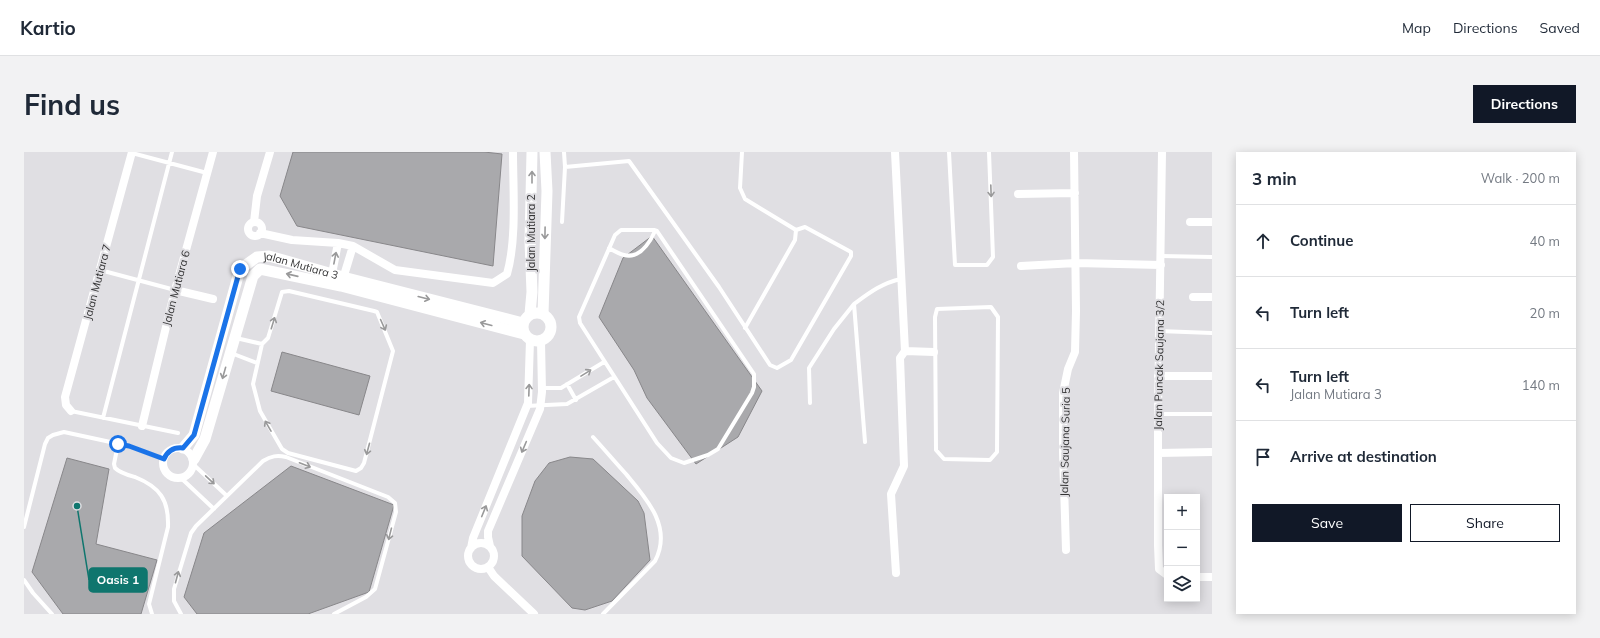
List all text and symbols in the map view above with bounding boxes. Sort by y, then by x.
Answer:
text: Kartio [20,16,76,40]
text: Map [1402,19,1431,37]
text: Directions [1453,19,1518,37]
text: Saved [1540,19,1580,37]
button: Directions [1473,85,1576,123]
text: Find us [24,87,120,122]
text: 3 min [1252,168,1297,189]
text: Walk · 200 m [1481,170,1560,186]
one-way arrow [528,171,536,184]
one-way arrow [987,184,994,197]
street label: Jalan Mutiara 2 [524,194,538,272]
one-way arrow [542,226,549,239]
icon: ahead [1252,230,1274,252]
text: Continue [1290,231,1353,250]
text: 40 m [1530,233,1560,249]
street label: Jalan Mutiara 7 [80,243,114,321]
street label: Jalan Mutiara 6 [159,248,193,327]
street label: Jalan Mutiara 3 [262,249,340,282]
one-way arrow [332,252,340,265]
route end [231,260,249,278]
one-way arrow [286,271,299,278]
one-way arrow [417,294,430,302]
street label: Jalan Puncak Saujana 3/2 [1151,299,1167,430]
icon: left [1252,302,1274,324]
text: Turn left [1290,303,1349,322]
text: 20 m [1530,305,1560,321]
one-way arrow [270,317,277,330]
one-way arrow [379,319,387,331]
one-way arrow [480,320,493,327]
one-way arrow [220,366,227,379]
text: Turn left [1290,367,1349,386]
one-way arrow [580,368,592,376]
icon: left [1252,374,1274,396]
text: 140 m [1522,377,1560,393]
one-way arrow [525,384,532,397]
text: Jalan Mutiara 3 [1290,386,1382,402]
street label: Jalan Saujana Suria 5 [1057,387,1073,497]
one-way arrow [264,420,272,432]
route start [109,435,127,453]
one-way arrow [520,440,527,452]
one-way arrow [363,443,371,456]
icon: arrive [1252,446,1274,468]
text: Arrive at destination [1290,447,1437,466]
one-way arrow [299,461,311,469]
one-way arrow [205,475,215,485]
map controls [1164,494,1200,602]
button: + [1164,494,1200,530]
button: Save [1252,504,1402,542]
button: Share [1410,504,1560,542]
one-way arrow [481,506,488,518]
one-way arrow [386,527,394,540]
button: − [1164,530,1200,566]
button: layers [1164,566,1200,602]
callout: Oasis 1 [89,568,147,592]
one-way arrow [174,571,182,584]
text: Oasis 1 [97,572,139,587]

